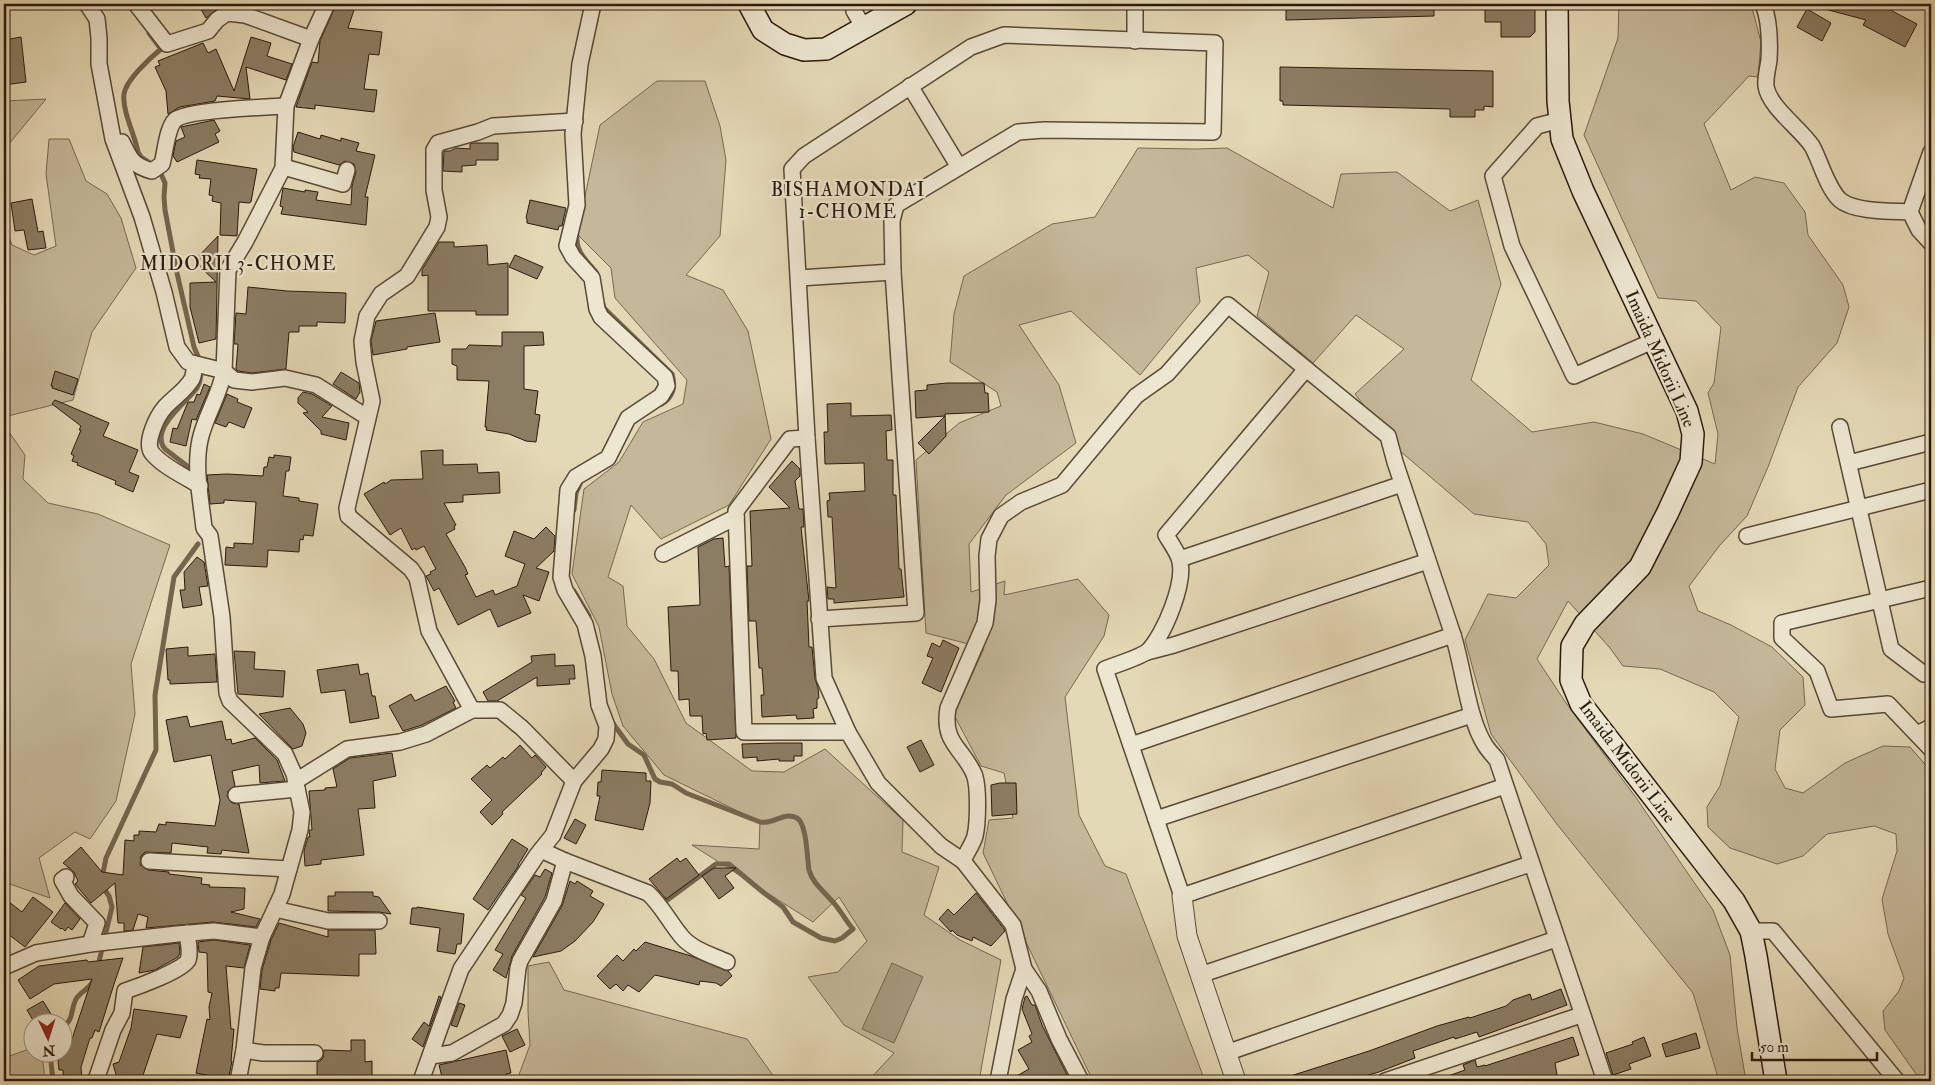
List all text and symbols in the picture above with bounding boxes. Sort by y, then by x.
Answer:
district label: BISHAMONDAI 1-CHOME [771,178,925,224]
district label: MIDORII 3-CHOME [140,252,336,276]
street label: Imaida Midorii Line [1619,287,1701,432]
street label: Imaida Midorii Line [1573,696,1681,828]
north arrow [22,1012,72,1062]
scale bar [1752,1030,1878,1062]
text: 50 m [1760,1038,1789,1057]
text: N [42,1041,57,1059]

